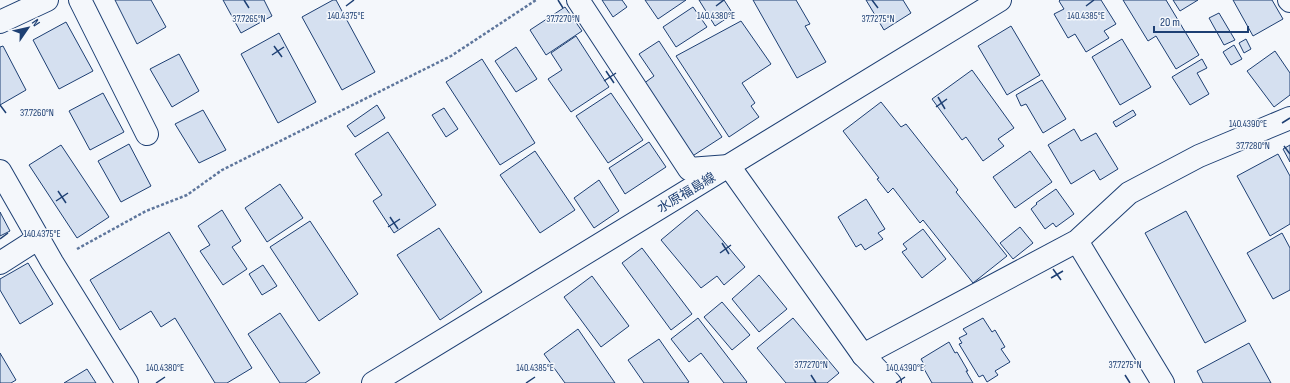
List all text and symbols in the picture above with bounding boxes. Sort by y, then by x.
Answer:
north arrow [8,8,48,48]
scale bar [1154,8,1248,34]
text: 140.4375°E [327,10,365,22]
text: 140.4380°E [697,10,735,22]
text: 140.4385°E [1067,10,1105,22]
text: 37.7265°N [232,13,266,25]
text: 37.7270°N [546,13,580,25]
text: 37.7275°N [861,13,895,25]
text: 20 m [1160,15,1180,30]
text: N [29,17,43,29]
text: 37.7260°N [20,107,54,119]
text: 140.4390°E [1229,118,1267,130]
text: 37.7280°N [1236,140,1270,152]
street label: 水原福島線 [655,169,718,216]
text: 140.4375°E [23,228,61,240]
text: 37.7270°N [794,359,828,371]
text: 37.7275°N [1108,359,1142,371]
text: 140.4380°E [146,362,184,374]
text: 140.4385°E [516,362,554,374]
text: 140.4390°E [886,362,924,374]

